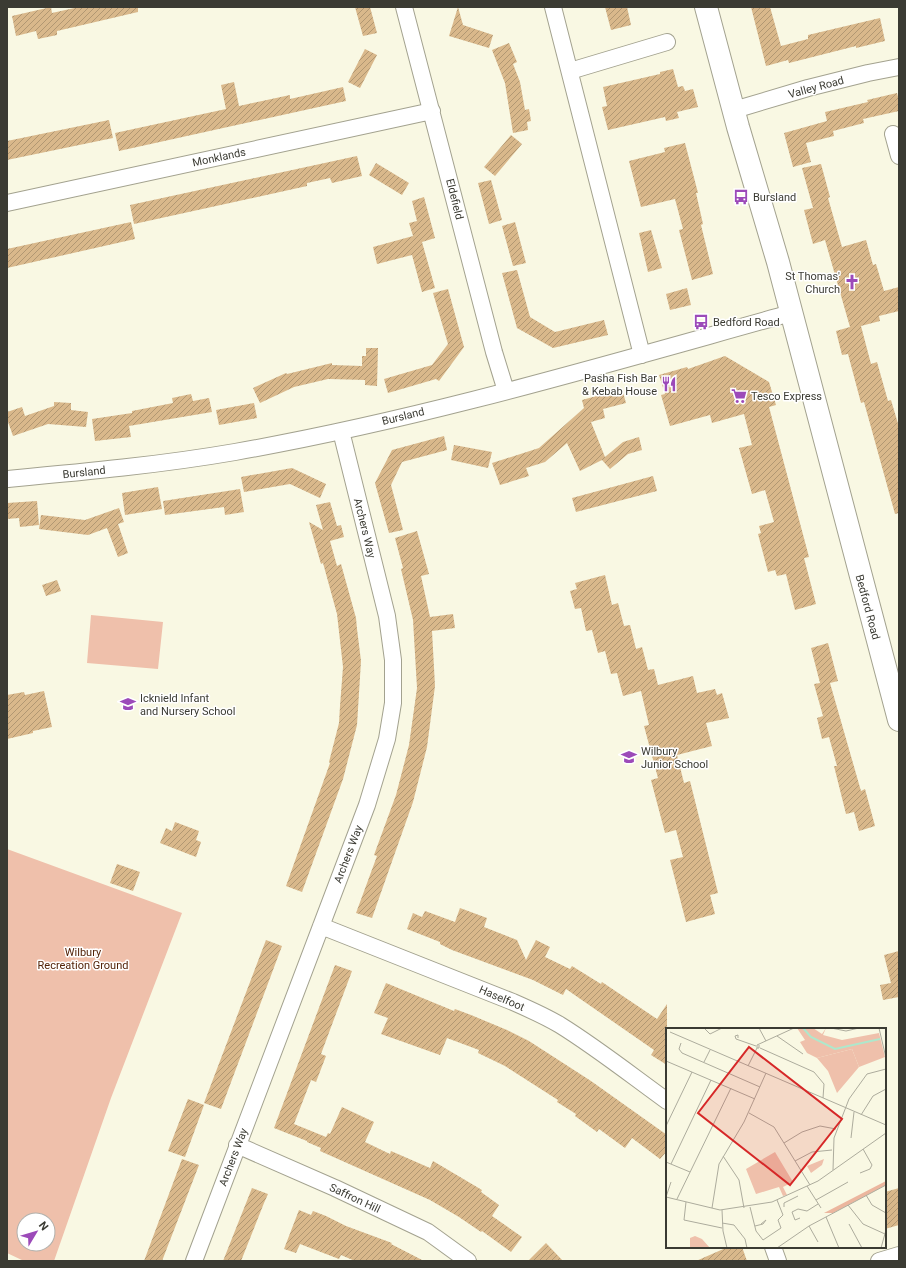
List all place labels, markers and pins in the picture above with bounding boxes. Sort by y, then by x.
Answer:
bus stop icon: Bursland [732,188,750,206]
place label: Bursland [753,191,796,204]
place label: St Thomas' Church [785,270,840,296]
church icon: St Thomas' Church [843,273,861,291]
bus stop icon: Bedford Road [692,313,710,331]
place label: Bedford Road [713,316,780,329]
place label: Pasha Fish Bar & Kebab House [582,372,657,398]
restaurant icon: Pasha Fish Bar & Kebab House [660,375,678,393]
supermarket icon: Tesco Express [730,387,748,405]
place label: Tesco Express [751,390,822,403]
place label: Icknield Infant and Nursery School [140,692,235,718]
school or university icon: Icknield Infant and Nursery School [119,695,137,713]
place label: Wilbury Junior School [641,745,708,771]
school or university icon: Wilbury Junior School [620,748,638,766]

